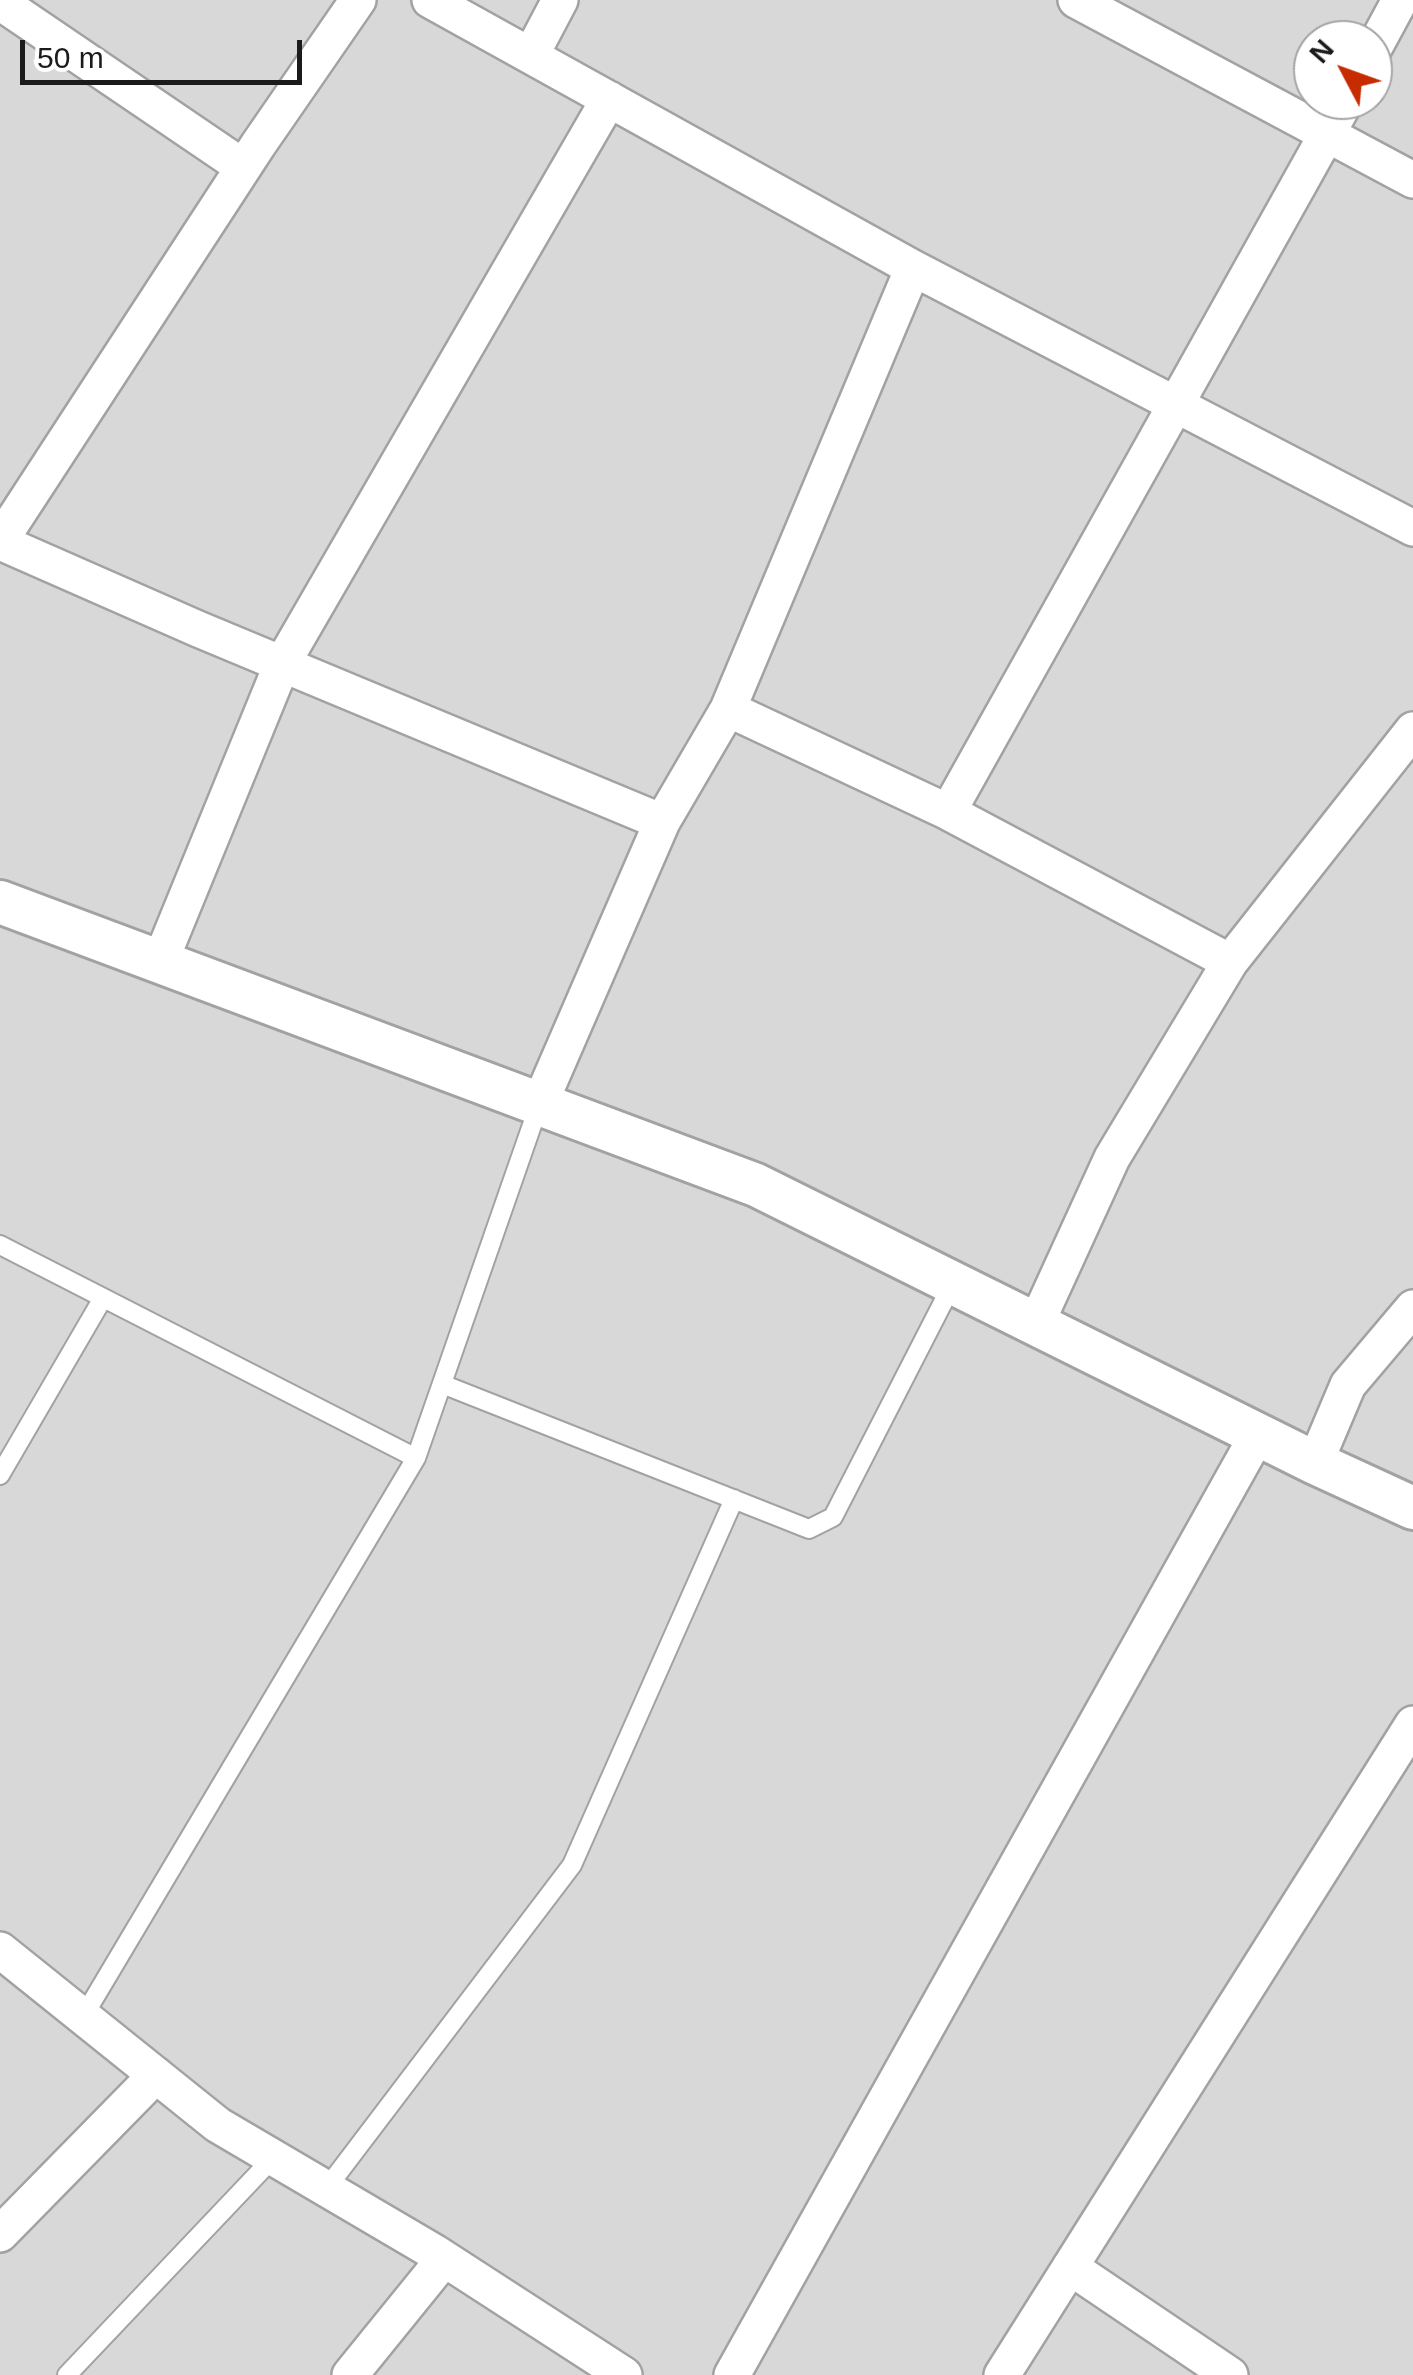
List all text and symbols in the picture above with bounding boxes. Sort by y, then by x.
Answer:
scale bar [25,20,308,82]
north arrow [1293,20,1393,120]
text: N [1303,34,1340,69]
text: 50 m [37,41,104,74]

